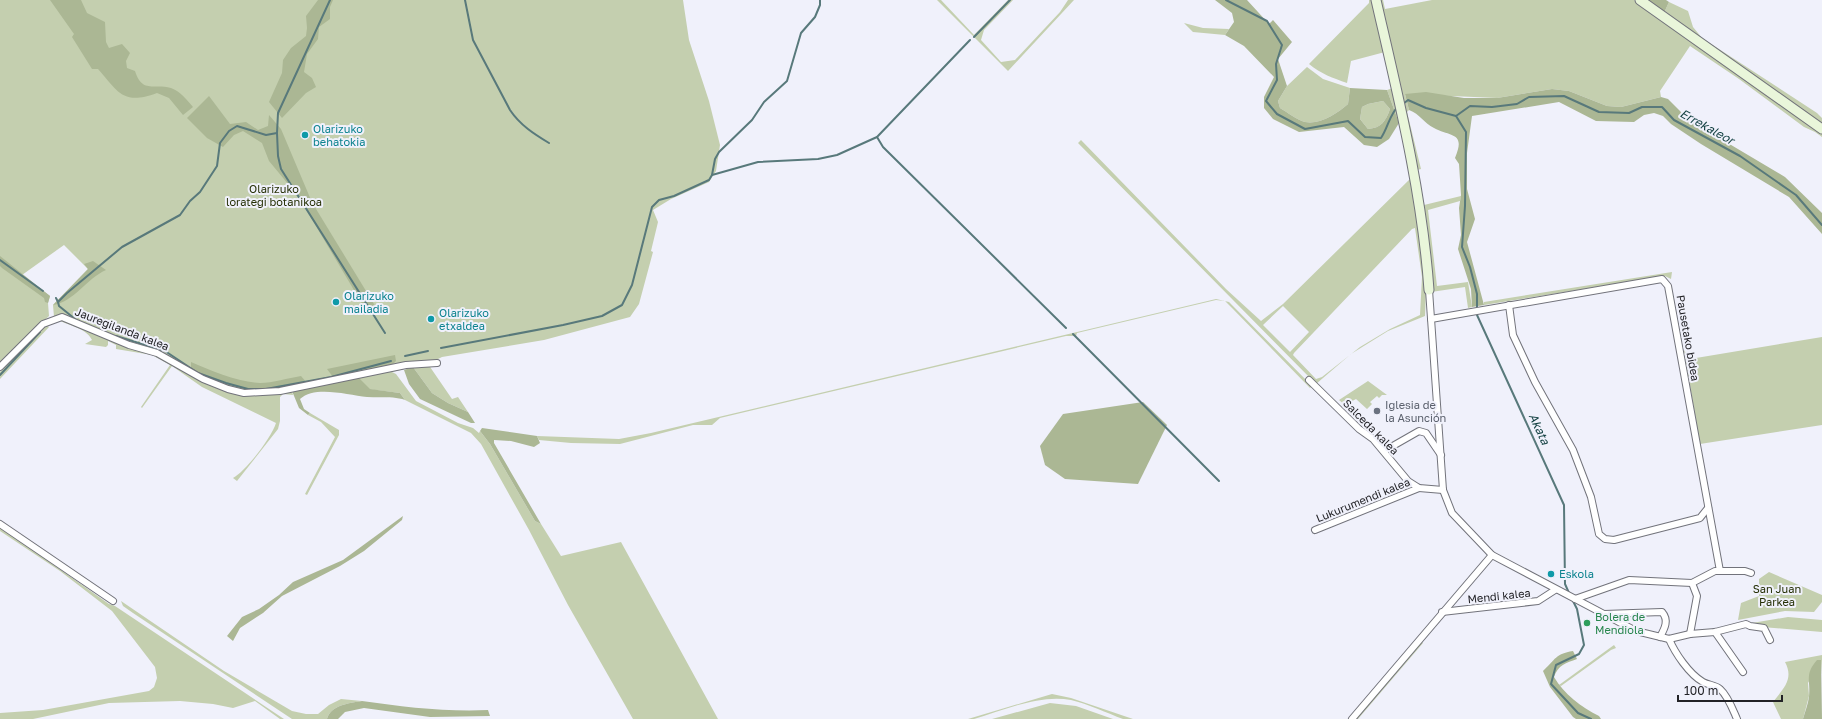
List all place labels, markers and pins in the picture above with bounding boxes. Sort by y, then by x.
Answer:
place label: Olarizuko behatokia [313,122,365,148]
marker: Olarizuko behatokia [300,130,310,140]
place label: Olarizuko mailadia [344,289,394,315]
marker: Olarizuko mailadia [331,297,341,307]
place label: Olarizuko etxaldea [439,306,489,332]
marker: Olarizuko etxaldea [426,314,436,324]
place label: Iglesia de la Asunción [1385,398,1446,424]
marker: Iglesia de la Asunción [1372,406,1382,416]
place label: Eskola [1559,567,1594,580]
marker: Eskola [1546,569,1556,579]
place label: Bolera de Mendiola [1595,610,1645,636]
marker: Bolera de Mendiola [1582,618,1592,628]

